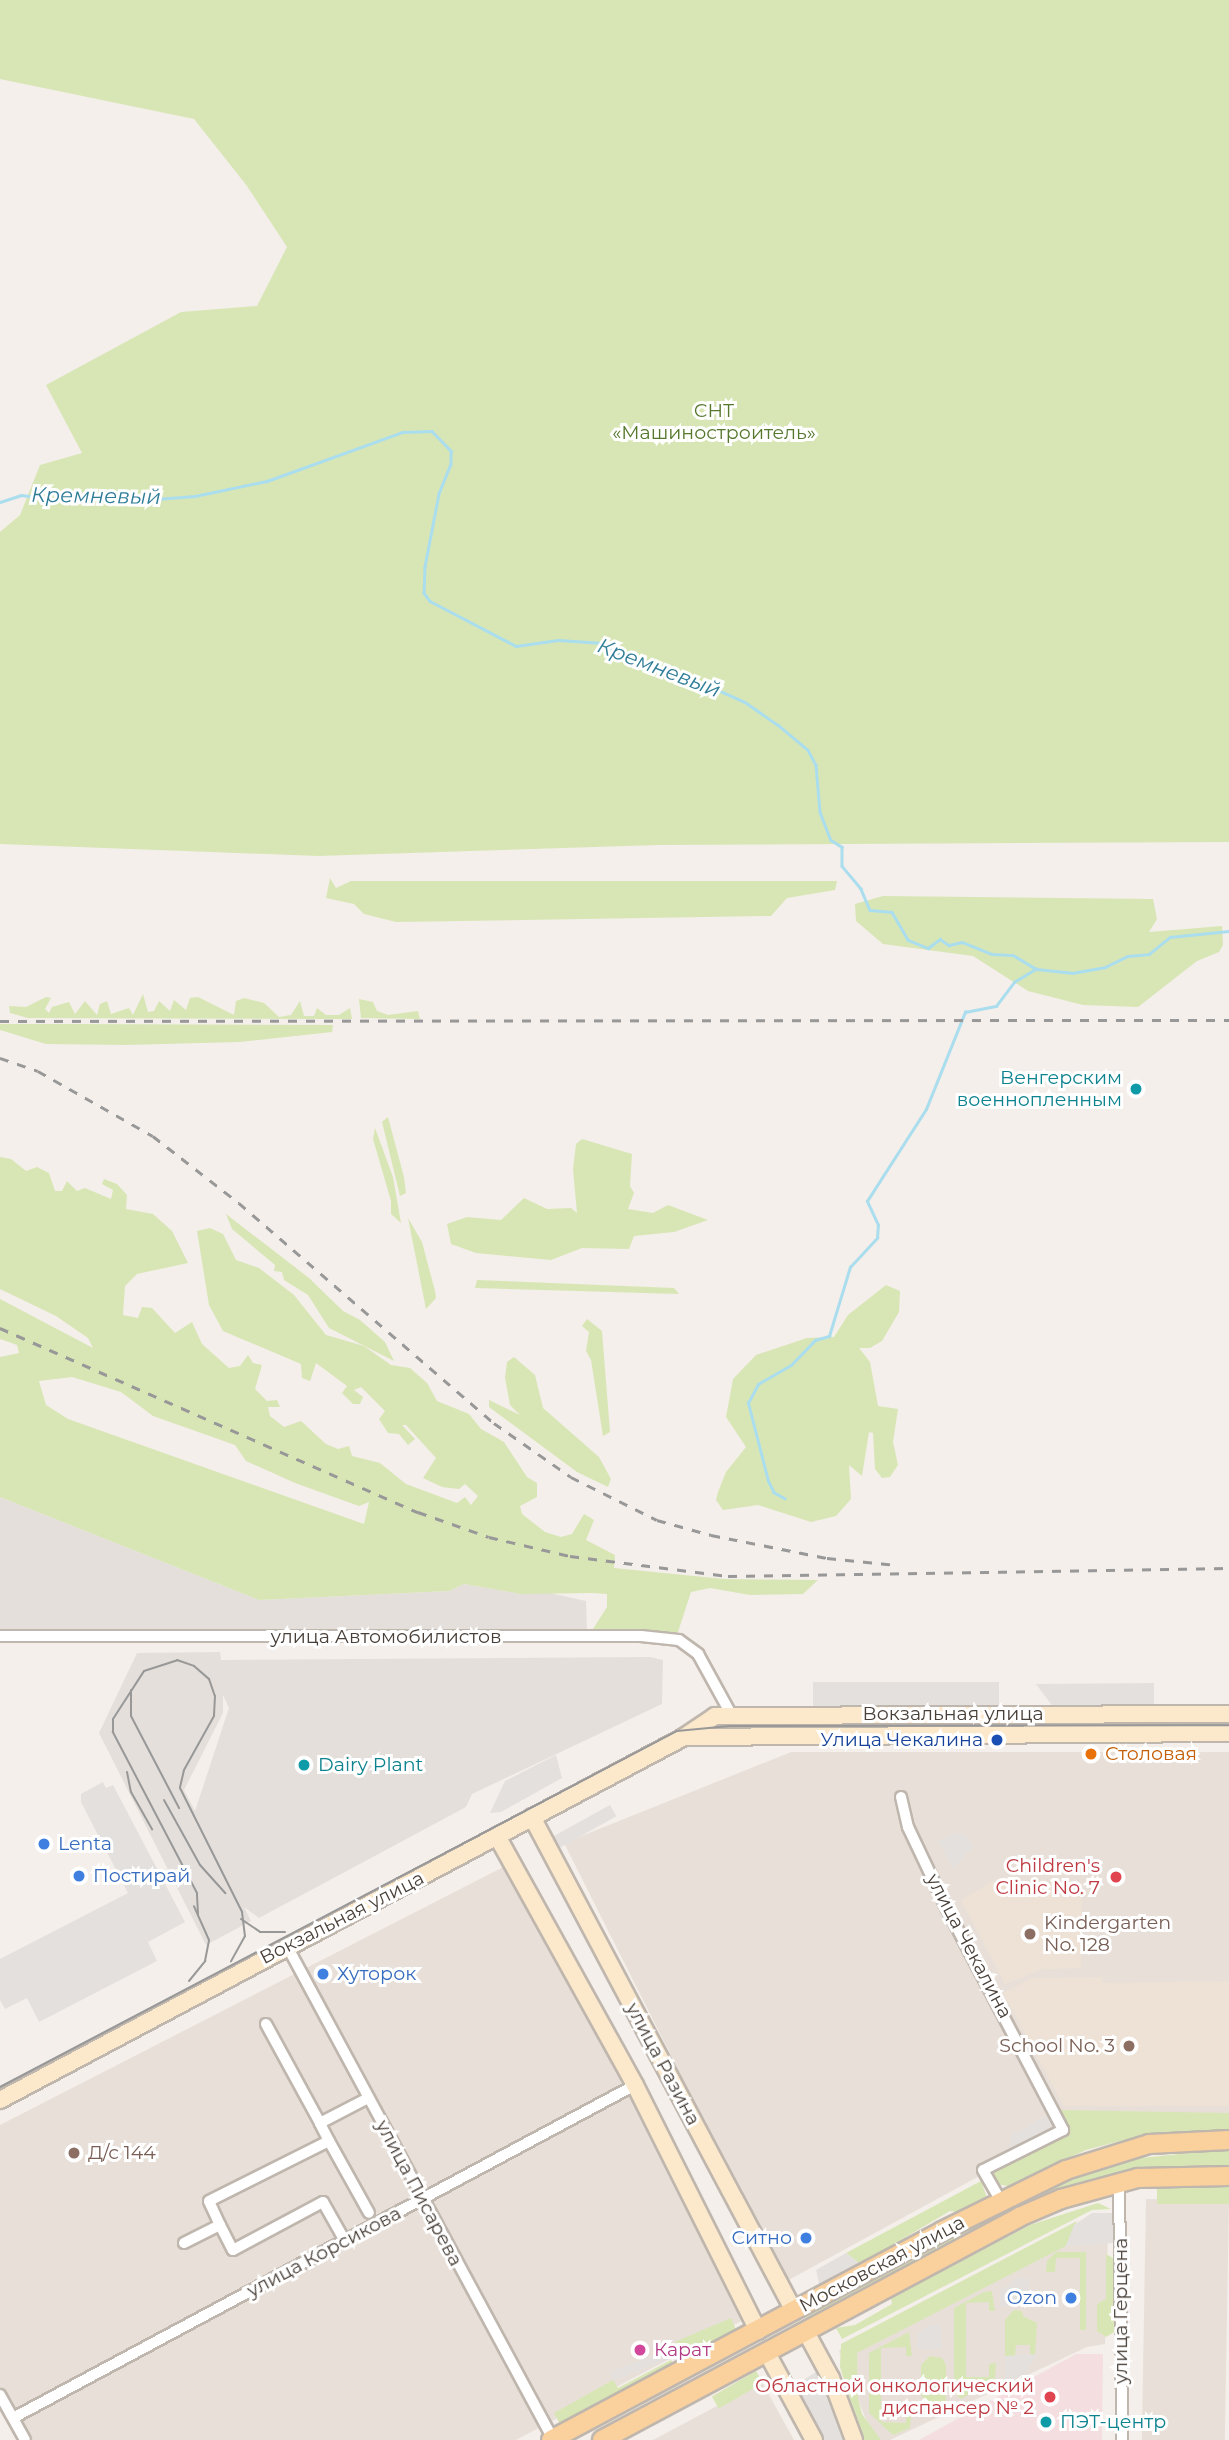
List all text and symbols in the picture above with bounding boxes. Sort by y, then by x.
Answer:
park label: СНТ «Машиностроитель» [612,400,816,444]
water label: Кремневый [31,482,161,510]
water label: Кремневый [594,633,724,703]
place label: Венгерским военнопленным [957,1067,1122,1111]
marker: Венгерским военнопленным [1128,1081,1144,1097]
street label: улица Автомобилистов [270,1626,502,1648]
street label: Вокзальная улица [863,1703,1043,1725]
place label: Улица Чекалина [820,1729,983,1751]
marker: Улица Чекалина [989,1732,1005,1748]
place label: Столовая [1105,1743,1197,1765]
marker: Столовая [1083,1746,1099,1762]
place label: Dairy Plant [318,1754,423,1776]
marker: Dairy Plant [296,1757,312,1773]
place label: Lenta [58,1833,112,1855]
marker: Lenta [36,1836,52,1852]
place label: Children's Clinic No. 7 [995,1855,1100,1899]
place label: Постирай [93,1865,190,1887]
street label: Вокзальная улица [256,1867,428,1969]
marker: Children's Clinic No. 7 [1106,1867,1126,1887]
marker: Постирай [71,1868,87,1884]
street label: улица Чекалина [921,1870,1017,2022]
place label: Kindergarten No. 128 [1044,1912,1171,1956]
marker: Kindergarten No. 128 [1022,1926,1038,1942]
place label: Хуторок [337,1963,416,1985]
marker: Хуторок [315,1966,331,1982]
street label: улица Разина [621,1999,705,2129]
place label: School No. 3 [999,2035,1115,2057]
marker: School No. 3 [1121,2038,1137,2054]
street label: улица Писарева [371,2116,467,2270]
place label: Д/с 144 [88,2142,156,2164]
marker: Д/с 144 [66,2145,82,2161]
street label: улица Корсикова [243,2202,405,2302]
street label: Московская улица [795,2211,969,2317]
place label: Ситно [731,2227,792,2249]
marker: Ситно [798,2230,814,2246]
street label: улица Герцена [1110,2238,1132,2384]
place label: Ozon [1007,2287,1057,2309]
marker: Ozon [1063,2290,1079,2306]
place label: Карат [654,2339,711,2361]
marker: Карат [632,2342,648,2358]
place label: Областной онкологический диспансер № 2 [755,2375,1034,2419]
marker: Областной онкологический диспансер № 2 [1040,2387,1060,2407]
place label: ПЭТ-центр [1060,2411,1166,2433]
marker: ПЭТ-центр [1038,2414,1054,2430]

